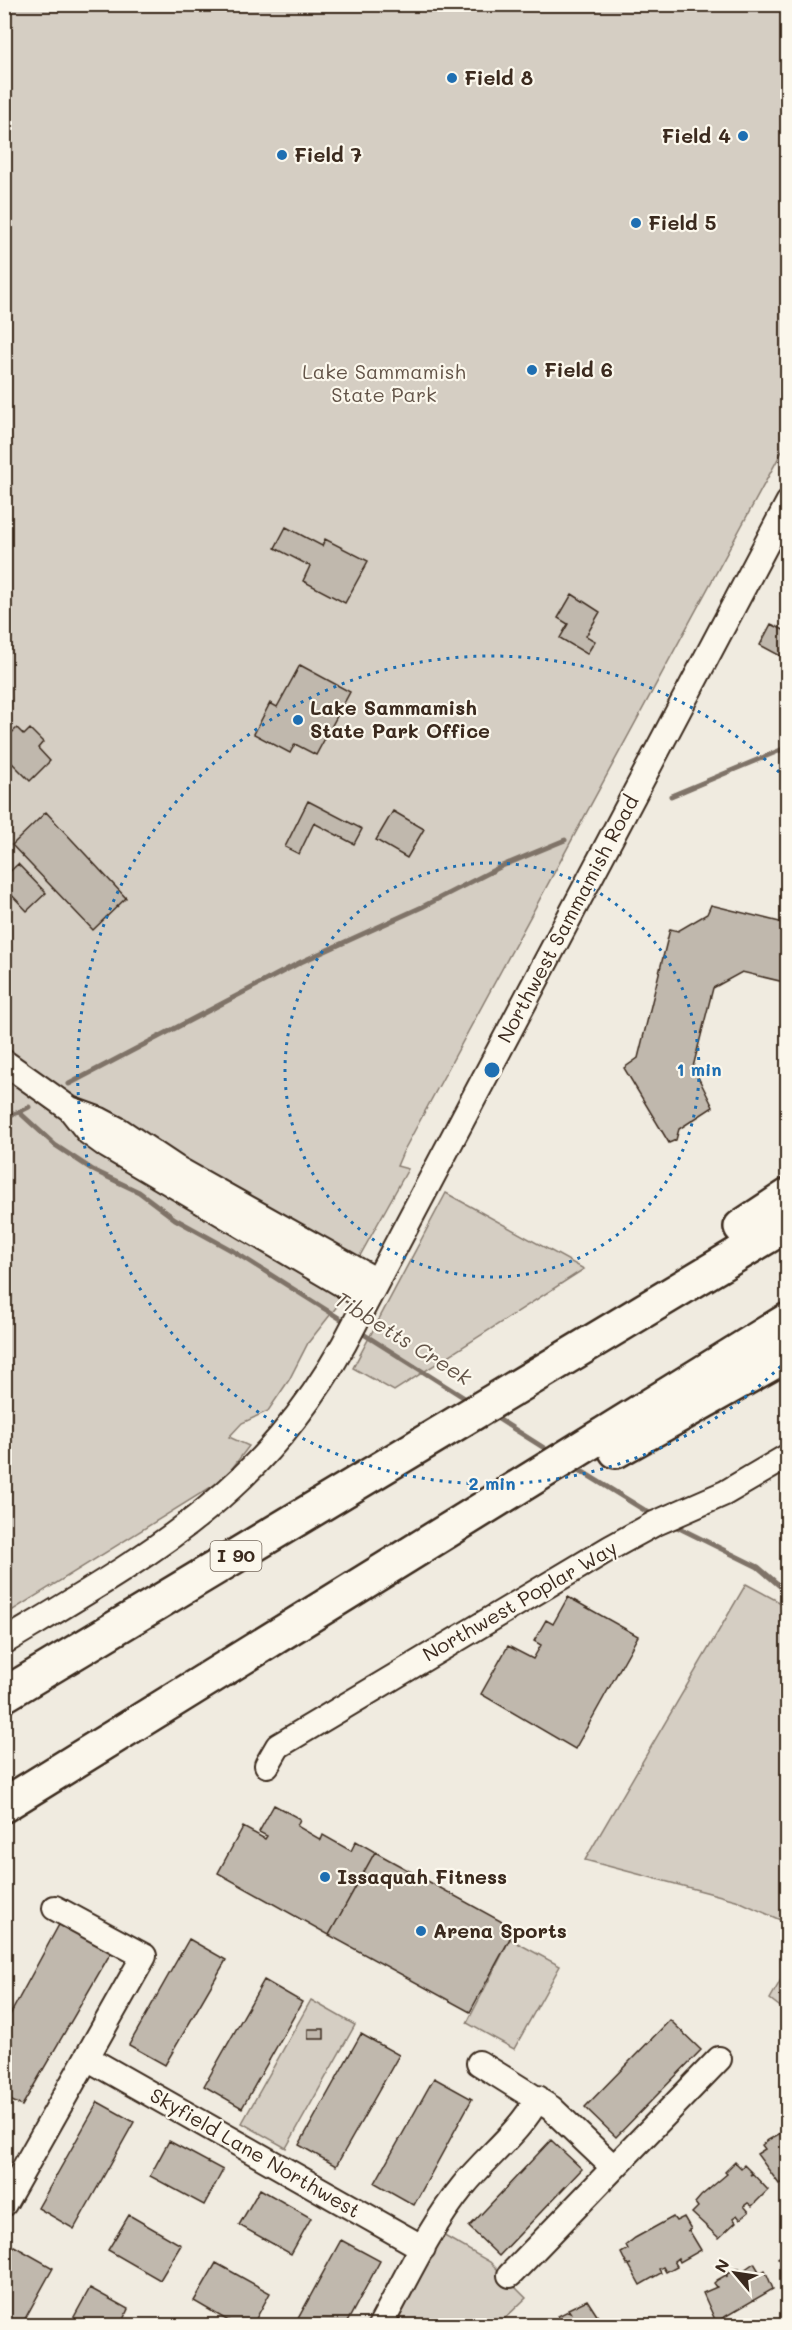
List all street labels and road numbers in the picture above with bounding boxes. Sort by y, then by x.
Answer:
street label: Northwest Sammamish Road [491,790,644,1047]
street label: Northwest Poplar Way [418,1534,621,1666]
road number: I 90 [210,1541,262,1571]
street label: Skyfield Lane Northwest [146,2081,365,2223]

